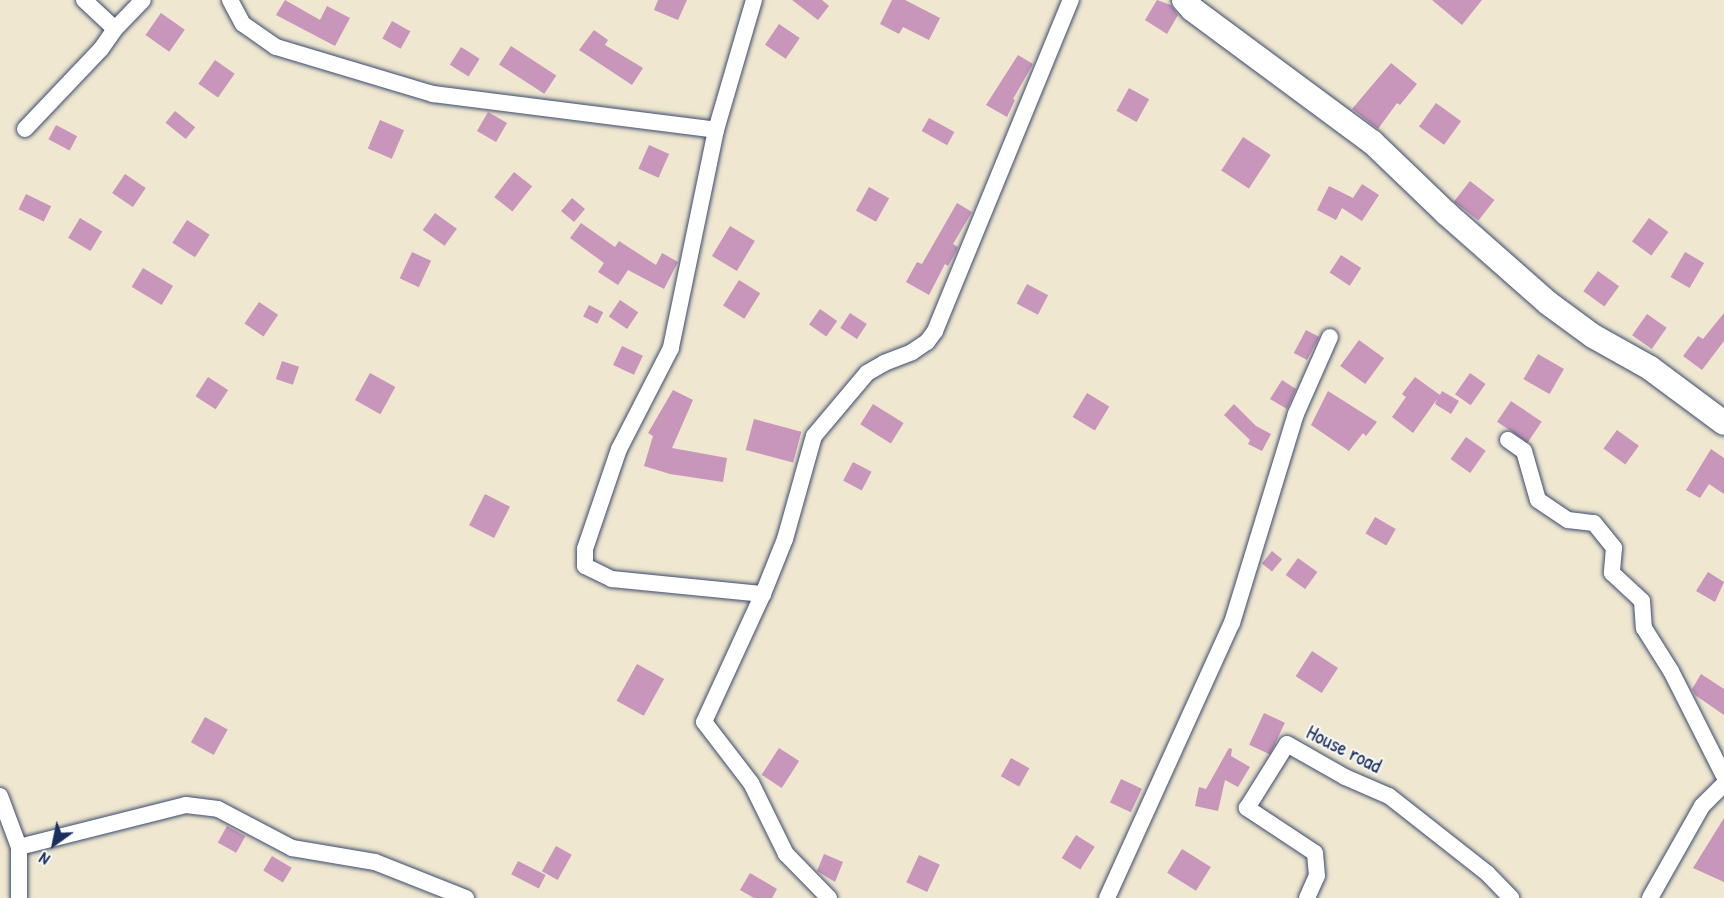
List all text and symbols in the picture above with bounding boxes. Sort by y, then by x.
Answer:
street label: House road [1302,719,1386,779]
north arrow [24,814,84,874]
text: N [35,848,54,871]

